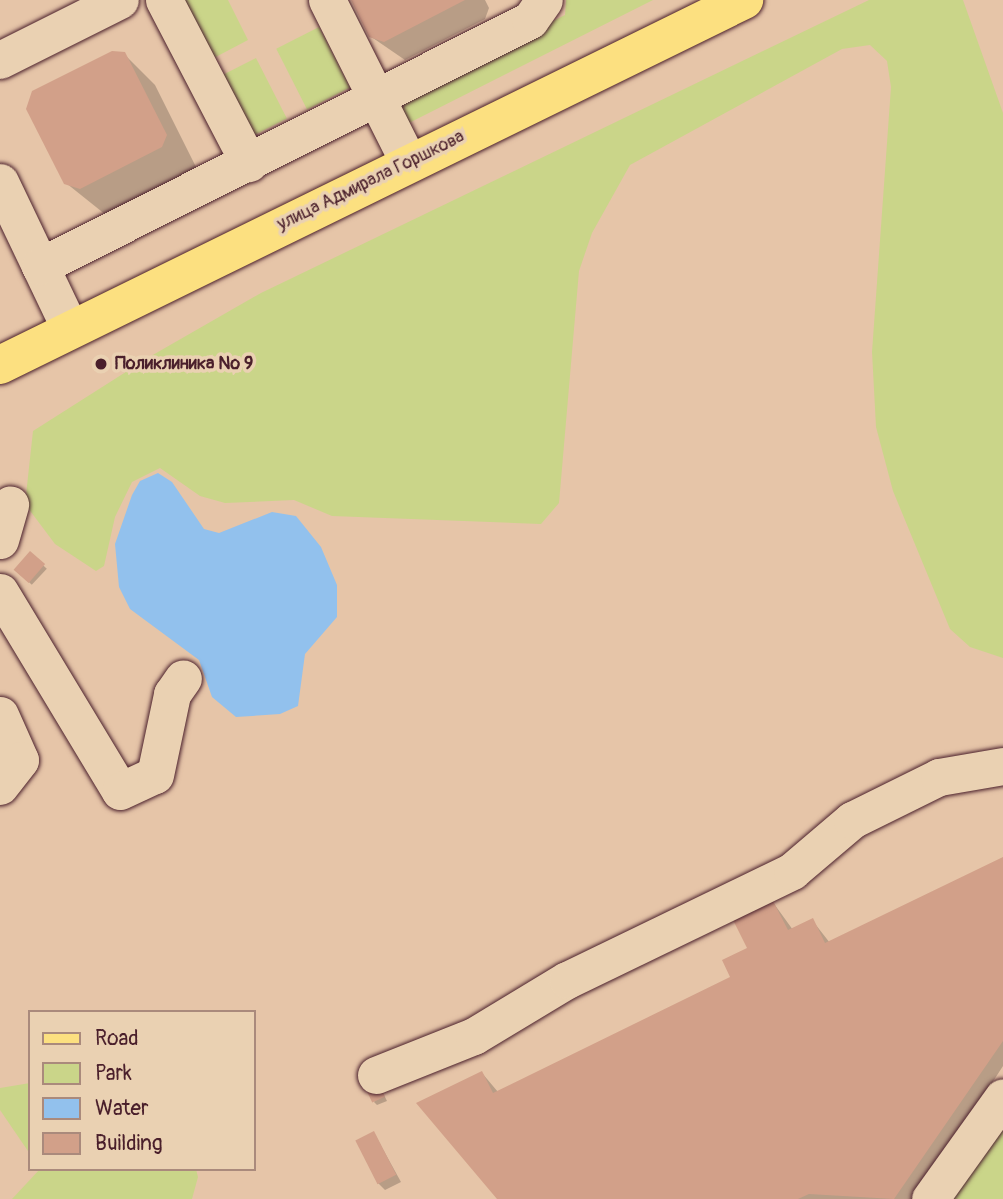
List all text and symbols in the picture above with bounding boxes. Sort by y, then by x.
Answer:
street label: улица Адмирала Горшкова [274,126,468,236]
place label: Поликлиника № 9 [115,353,253,375]
marker: Поликлиника № 9 [93,356,109,372]
legend [28,1010,256,1171]
text: Road [95,1025,139,1052]
text: Park [95,1060,132,1087]
text: Water [95,1095,148,1122]
text: Building [95,1130,162,1157]

